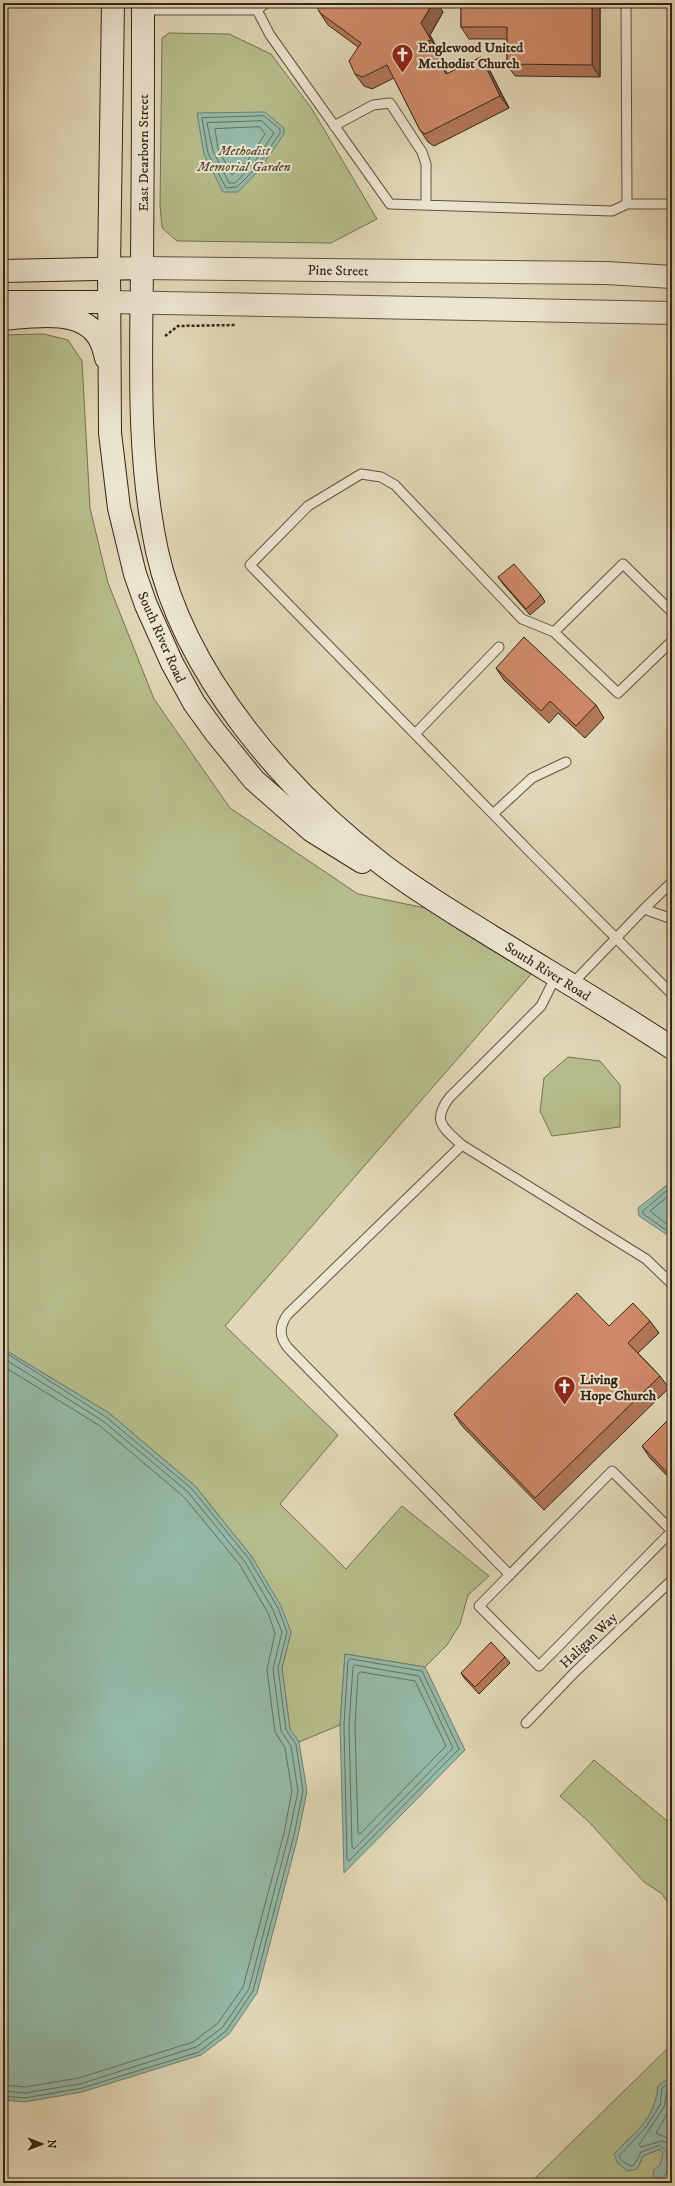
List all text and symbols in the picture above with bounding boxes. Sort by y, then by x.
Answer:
place label: Englewood United Methodist Church [418,39,524,73]
church icon: Englewood United Methodist Church [390,42,416,75]
street label: East Dearborn Street [135,94,153,212]
park label: Methodist Memorial Garden [196,142,291,176]
street label: Pine Street [307,261,369,281]
street label: South River Road [133,589,189,686]
street label: South River Road [501,938,594,1005]
place label: Living Hope Church [580,1371,657,1405]
church icon: Living Hope Church [552,1374,578,1407]
street label: Haligan Way [556,1609,621,1673]
north arrow [22,2124,62,2164]
text: N [44,2139,58,2149]

